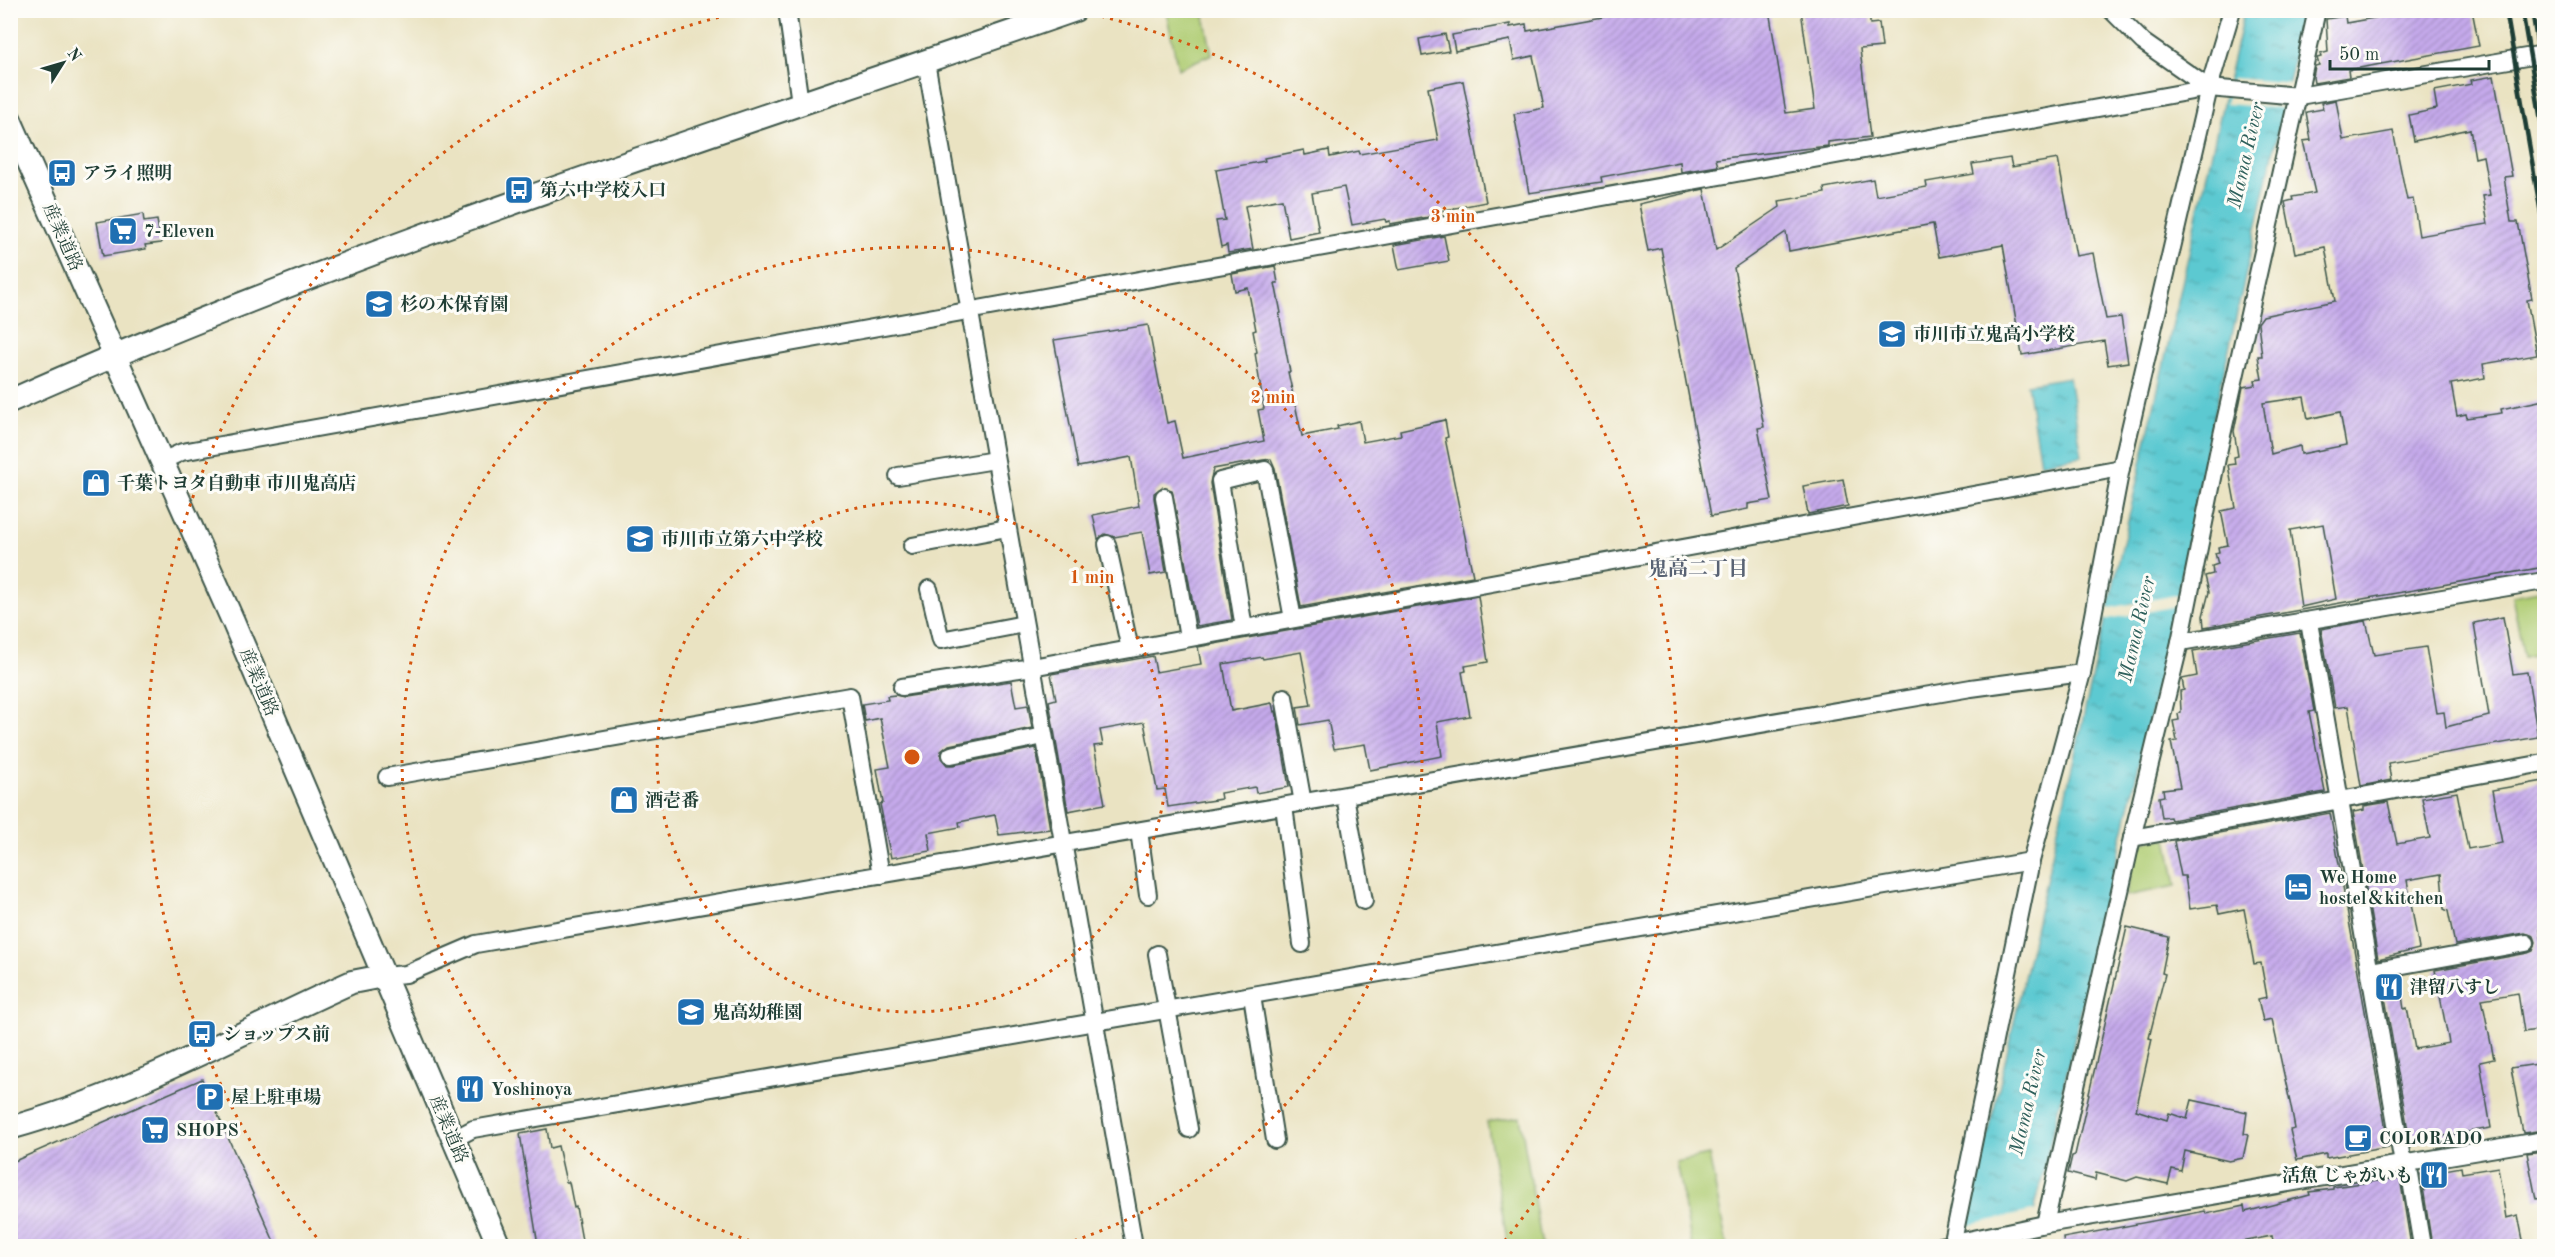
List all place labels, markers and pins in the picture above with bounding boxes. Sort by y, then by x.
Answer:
bus stop icon: アライ照明 [46,157,78,189]
place label: アライ照明 [83,163,172,183]
bus stop icon: 第六中学校入口 [503,174,535,206]
place label: 第六中学校入口 [540,180,666,200]
supermarket icon: 7-Eleven [107,215,139,247]
place label: 7-Eleven [144,223,215,241]
school or university icon: 杉の木保育園 [363,288,395,320]
place label: 杉の木保育園 [400,294,508,314]
school or university icon: 市川市立鬼高小学校 [1876,318,1908,350]
place label: 市川市立鬼高小学校 [1913,324,2075,344]
shop icon: 千葉トヨタ自動車 市川鬼高店 [80,467,112,499]
place label: 千葉トヨタ自動車 市川鬼高店 [117,473,356,493]
school or university icon: 市川市立第六中学校 [624,523,656,555]
place label: 市川市立第六中学校 [661,529,823,549]
centre of rings [902,747,922,767]
shop icon: 酒壱番 [608,784,640,816]
place label: 酒壱番 [645,790,699,810]
place label: We Home hostel＆kitchen [2319,869,2443,908]
hotel icon: We Home hostel＆kitchen [2282,871,2314,903]
restaurant icon: 津留八すし [2373,971,2405,1003]
place label: 津留八すし [2410,977,2500,997]
school or university icon: 鬼高幼稚園 [675,996,707,1028]
place label: 鬼高幼稚園 [712,1002,802,1022]
bus stop icon: ショップス前 [186,1018,218,1050]
place label: ショップス前 [223,1024,330,1044]
restaurant icon: Yoshinoya [454,1073,486,1105]
parking icon: 屋上駐車場 [194,1081,226,1113]
place label: Yoshinoya [491,1081,572,1099]
place label: 屋上駐車場 [231,1087,321,1107]
supermarket icon: SHOPS [139,1114,171,1146]
place label: SHOPS [176,1122,239,1140]
cafe icon: COLORADO [2342,1122,2374,1154]
place label: COLORADO [2379,1130,2482,1148]
restaurant icon: 活魚 じゃがいも [2418,1159,2450,1191]
place label: 活魚 じゃがいも [2282,1165,2413,1185]

